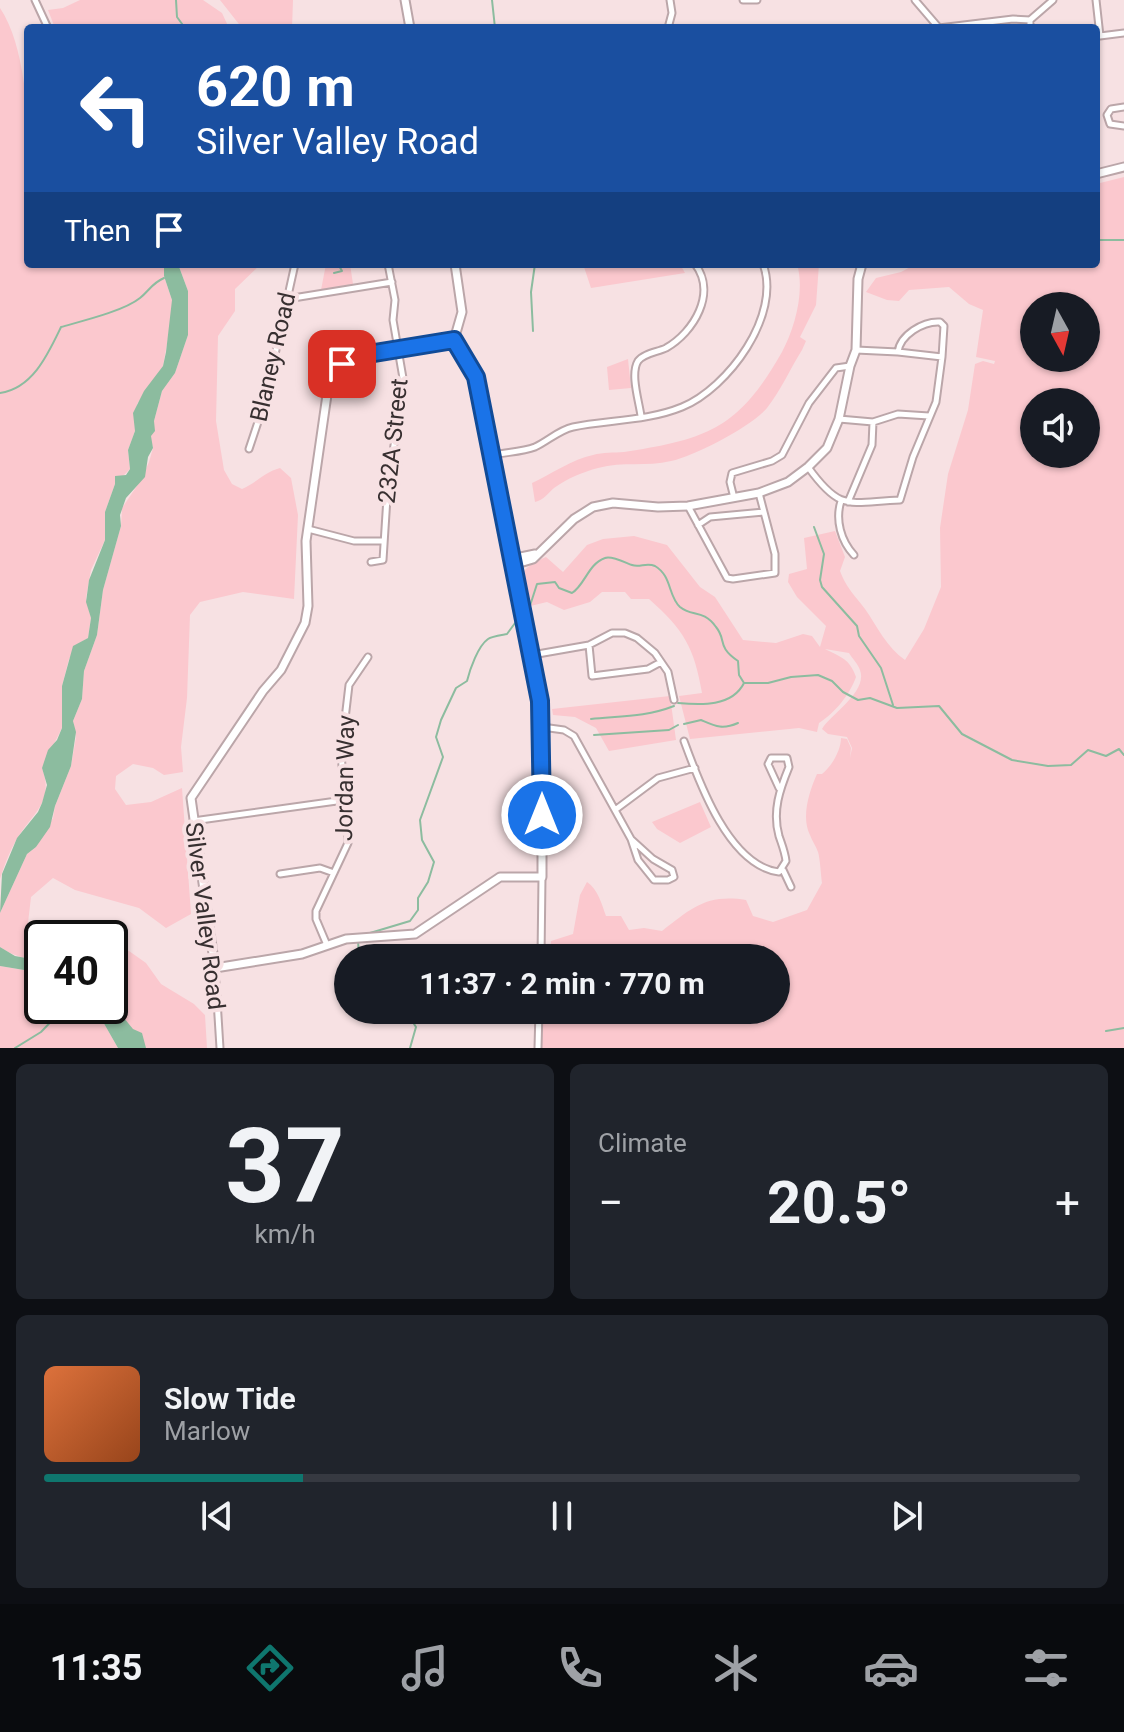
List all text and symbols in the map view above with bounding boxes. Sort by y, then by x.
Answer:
text: 620 m [196,54,355,120]
icon: left [64,56,168,160]
text: Silver Valley Road [196,121,479,163]
icon: arrive [147,208,191,252]
text: Then [64,213,131,248]
street label: Blaney Road [245,290,301,424]
north arrow [1020,292,1100,372]
map controls [1020,292,1100,468]
pin [308,330,376,398]
icon: arrive [320,342,364,386]
street label: 232A Street [373,377,413,505]
button: sound [1020,388,1100,468]
street label: Jordan Way [330,714,360,841]
position arrow [500,773,584,857]
street label: Silver Valley Road [180,821,230,1011]
speed limit sign: 40 [24,920,128,1024]
text: 11:37 · 2 min · 770 m [419,966,705,1001]
text: 37 [225,1106,345,1227]
text: Climate [598,1128,687,1158]
text: 20.5° [767,1167,911,1238]
text: − [598,1177,623,1229]
text: + [1055,1177,1080,1229]
text: km/h [254,1219,316,1249]
text: Slow Tide [164,1381,296,1416]
text: Marlow [164,1416,250,1446]
icon: previous [195,1494,239,1538]
icon: pause [540,1494,584,1538]
icon: next [885,1494,929,1538]
icon: directions [242,1640,298,1696]
icon: music [397,1640,453,1696]
icon: phone [552,1640,608,1696]
icon: climate [708,1640,764,1696]
icon: car [863,1640,919,1696]
icon: filters [1018,1640,1074,1696]
text: 11:35 [50,1647,142,1689]

